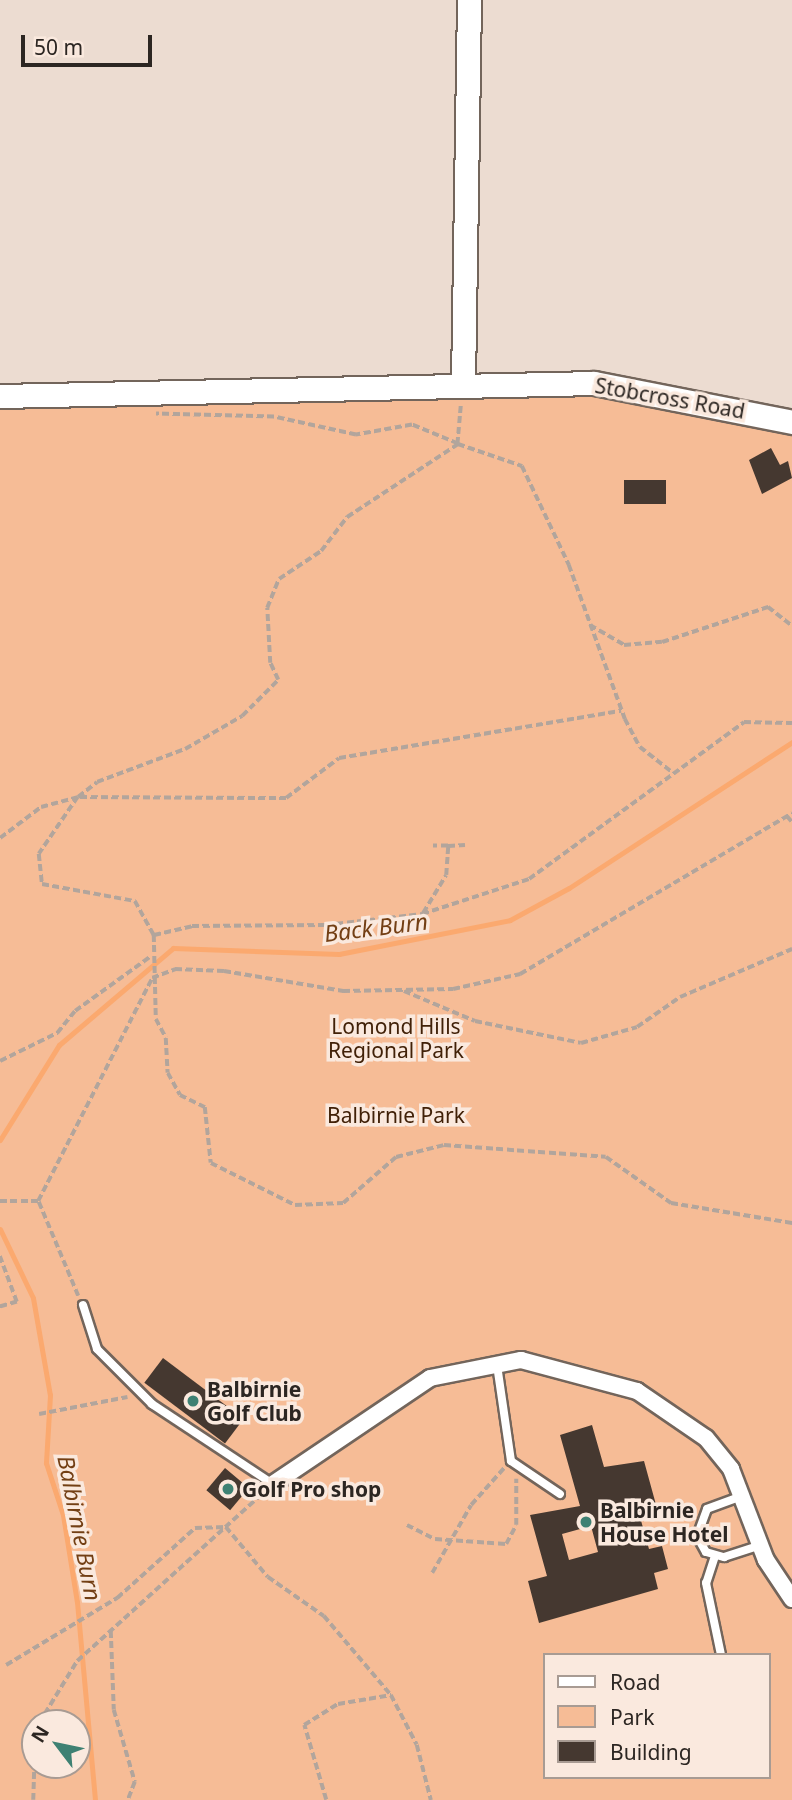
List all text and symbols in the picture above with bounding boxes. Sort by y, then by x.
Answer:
scale bar [24,21,156,65]
text: 50 m [34,33,83,61]
street label: Stobcross Road [593,372,747,424]
water label: Back Burn [323,907,429,947]
park label: Lomond Hills Regional Park [328,1013,464,1063]
park label: Balbirnie Park [327,1102,465,1128]
place label: Balbirnie Golf Club [207,1376,302,1426]
marker: Balbirnie Golf Club [185,1393,201,1409]
water label: Balbirnie Burn [52,1453,108,1603]
place label: Golf Pro shop [242,1476,381,1502]
marker: Golf Pro shop [220,1481,236,1497]
place label: Balbirnie House Hotel [600,1497,728,1547]
marker: Balbirnie House Hotel [578,1514,594,1530]
legend [544,1653,771,1779]
text: Road [610,1668,660,1696]
text: Park [610,1703,654,1731]
north arrow [21,1709,91,1779]
text: N [25,1720,55,1747]
text: Building [610,1738,692,1766]

